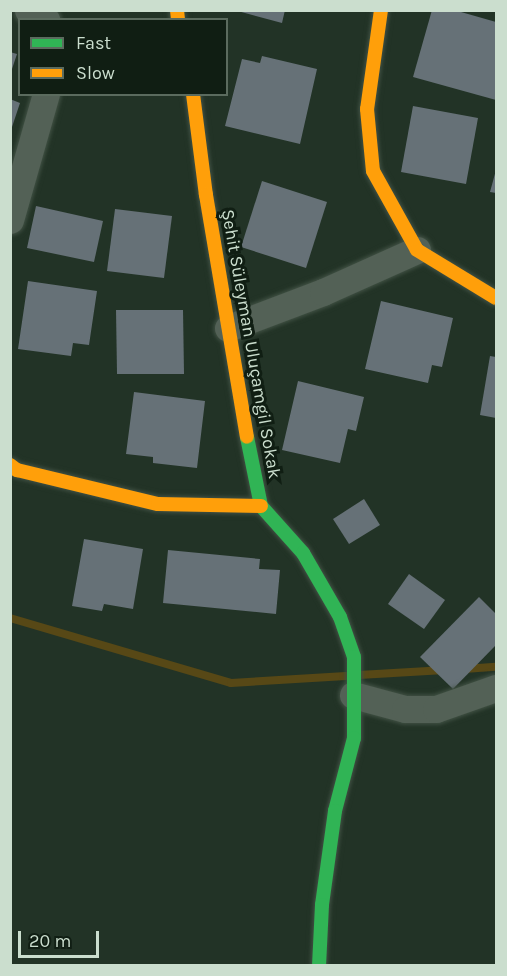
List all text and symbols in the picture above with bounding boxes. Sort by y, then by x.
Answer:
legend [18,18,228,96]
text: Fast [76,32,111,54]
text: Slow [76,62,115,84]
street label: Şehit Süleyman Uluçamgil Sokak [217,208,285,480]
scale bar [21,919,102,957]
text: 20 m [29,930,71,952]

